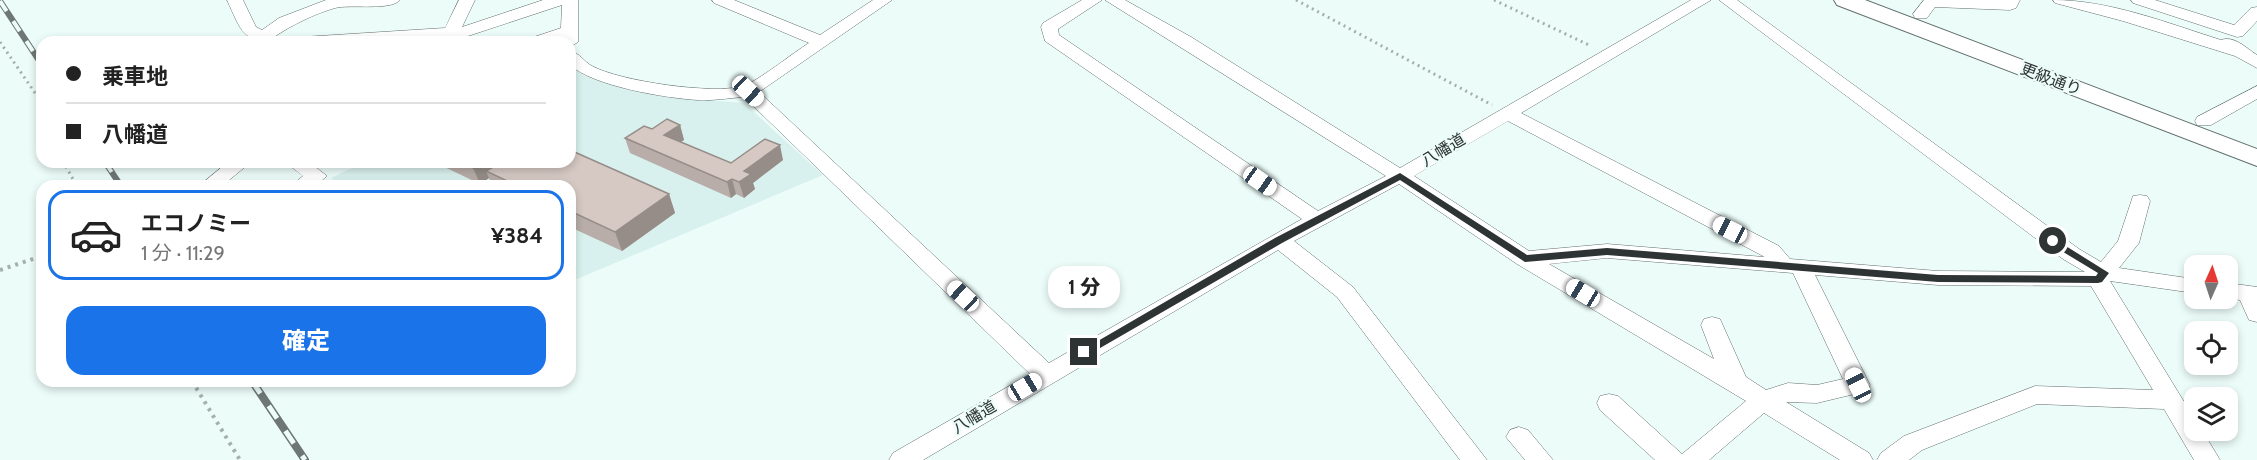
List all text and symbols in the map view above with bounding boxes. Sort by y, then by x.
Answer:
street label: 更級通り [2018,59,2084,99]
text: 乗車地 [102,63,168,90]
car [729,72,767,110]
text: 八幡道 [102,121,168,148]
street label: 八幡道 [1418,129,1468,171]
car [1240,163,1280,199]
icon: car [69,208,123,262]
text: エコノミー [141,210,251,237]
car [1710,214,1750,246]
text: ¥384 [491,222,543,249]
route start [2039,227,2066,254]
text: 1 分 · 11:29 [141,241,225,265]
north arrow [2184,255,2238,309]
map controls [2184,255,2238,441]
callout: 1 分 [1048,265,1120,307]
text: 1 分 [1068,275,1100,299]
car [1563,276,1603,310]
car [944,277,982,315]
button: 確定 [66,306,546,375]
button: locate [2184,321,2238,375]
route end [1070,338,1097,365]
car [1842,365,1874,405]
car [1005,370,1045,404]
button: layers [2184,387,2238,441]
street label: 八幡道 [949,396,999,438]

